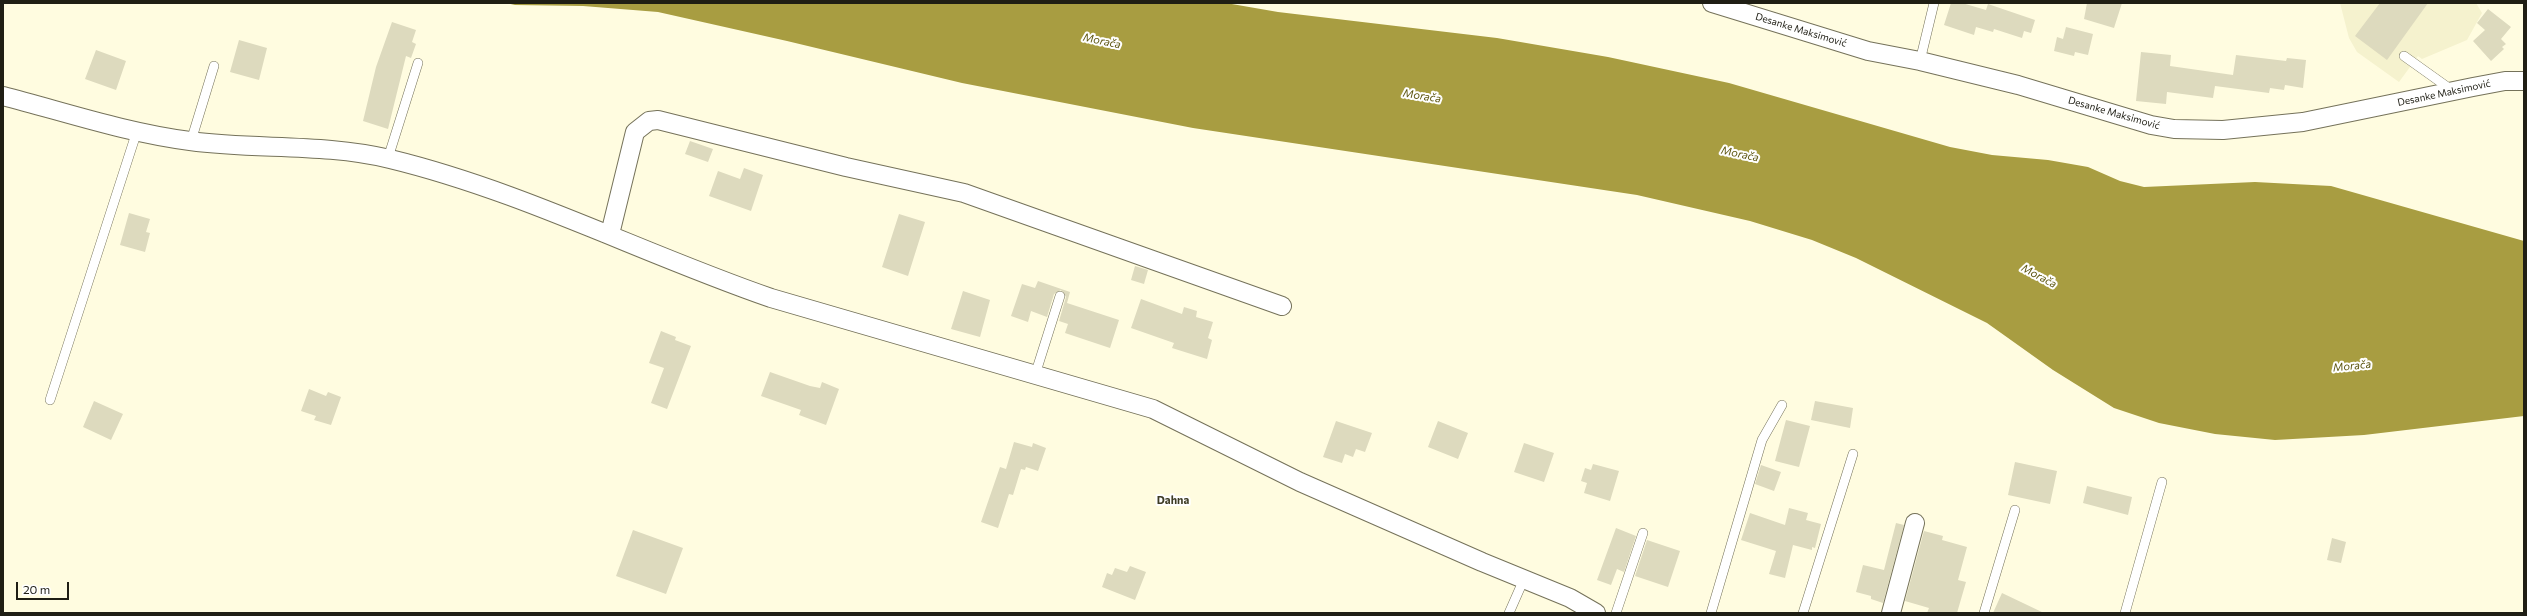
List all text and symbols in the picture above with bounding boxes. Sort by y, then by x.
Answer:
street label: Desanke Maksimović [1754,10,1848,50]
water label: Morača [1082,31,1122,51]
street label: Desanke Maksimović [2396,77,2492,109]
water label: Morača [1402,86,1442,106]
street label: Desanke Maksimović [2067,94,2161,132]
water label: Morača [1720,144,1760,164]
water label: Morača [2019,261,2059,291]
water label: Morača [2332,357,2372,375]
district label: Dahna [1157,493,1189,507]
scale bar [18,574,71,600]
text: 20 m [23,582,50,596]

